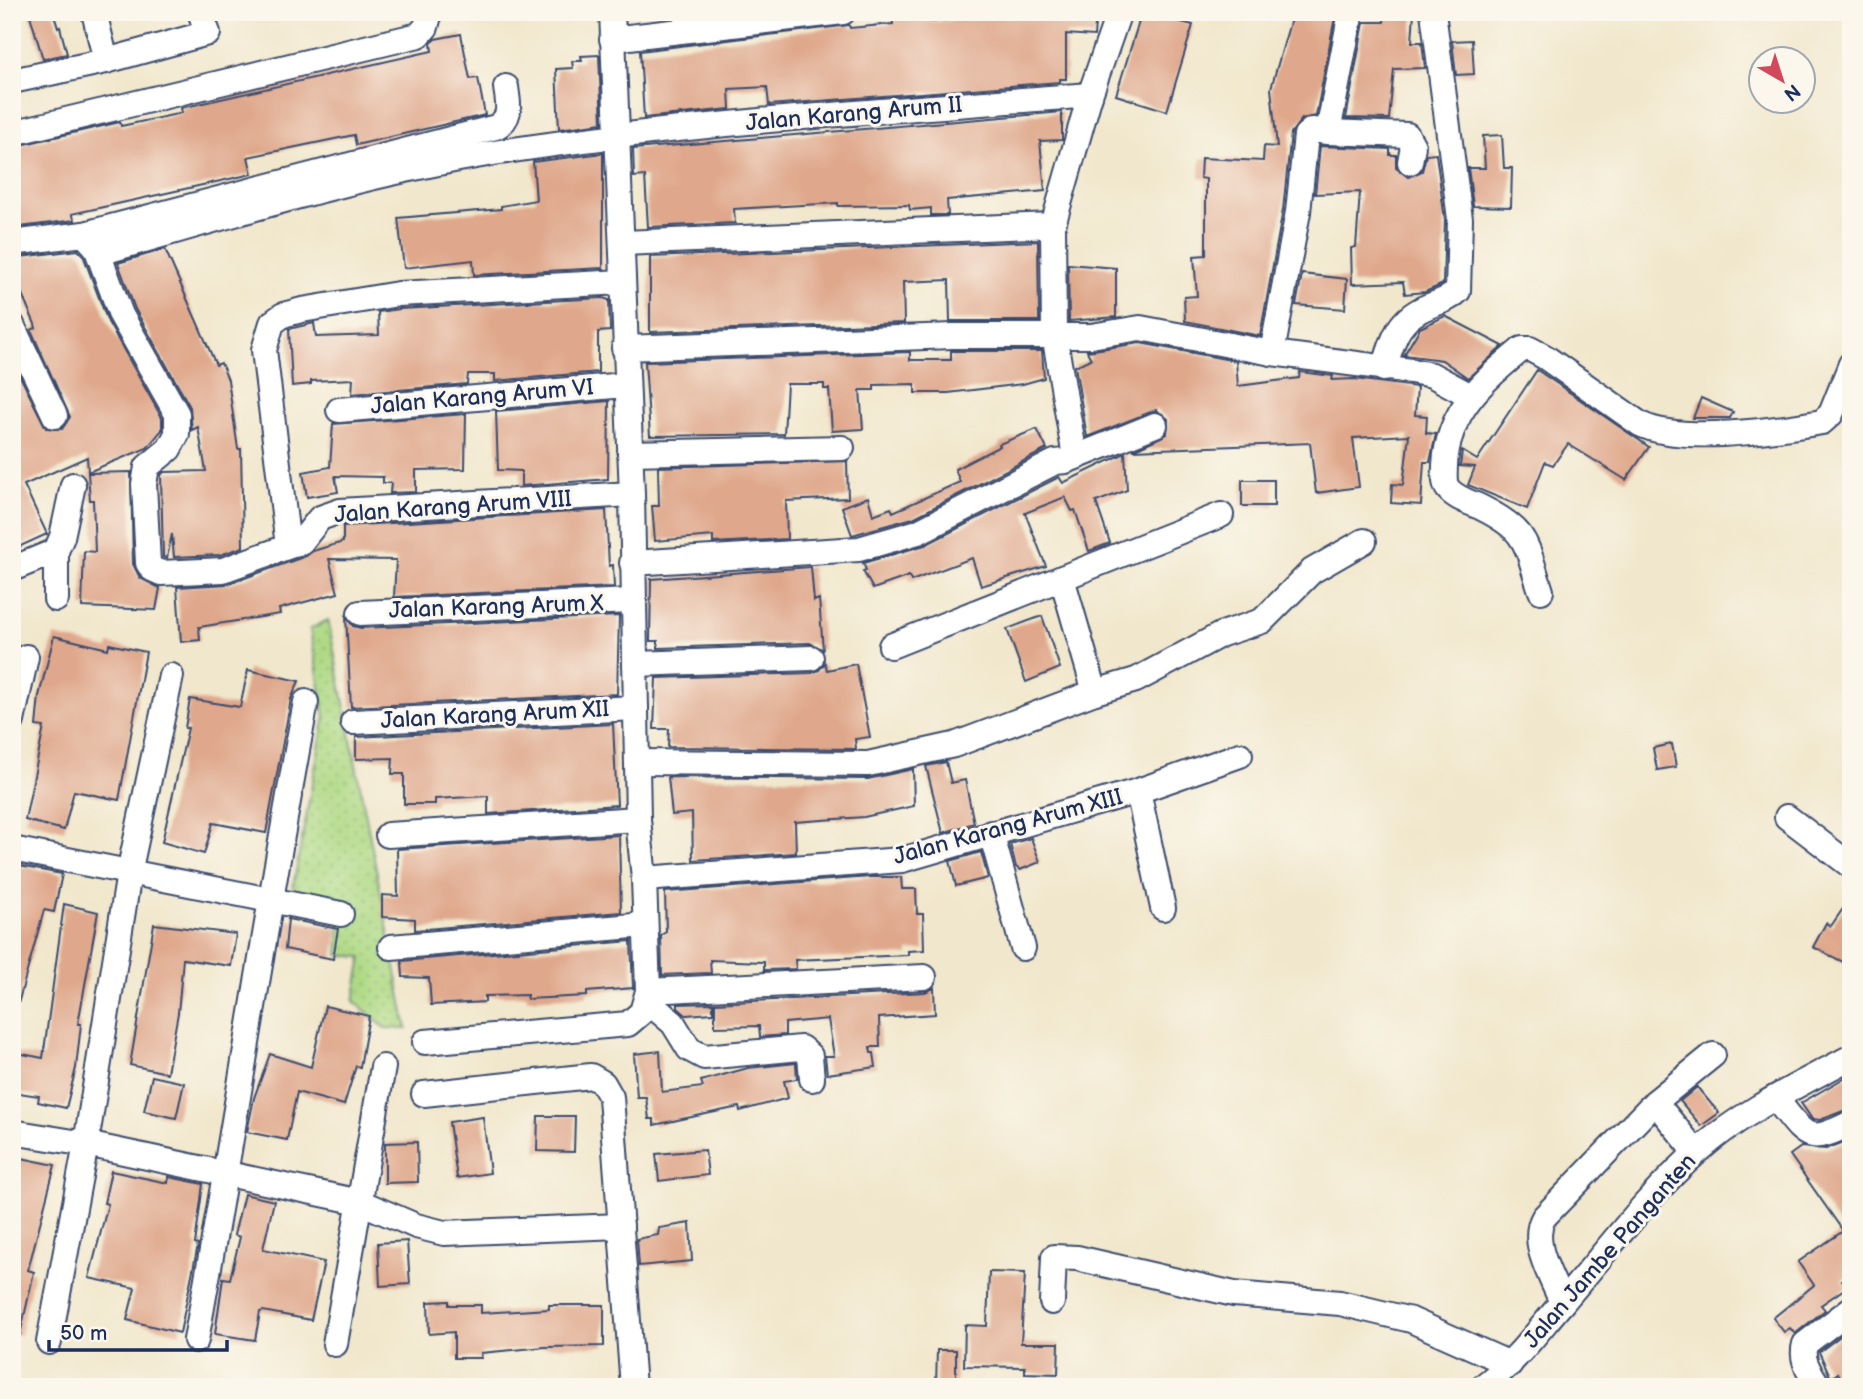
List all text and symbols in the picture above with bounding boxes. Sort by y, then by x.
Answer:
north arrow [1748,46,1818,116]
text: N [1779,79,1805,105]
street label: Jalan Karang Arum II [745,91,963,137]
street label: Jalan Karang Arum VI [369,373,595,421]
street label: Jalan Karang Arum VIII [333,485,573,529]
street label: Jalan Karang Arum X [388,589,604,625]
street label: Jalan Karang Arum XII [380,695,610,735]
street label: Jalan Karang Arum XIII [890,783,1126,871]
street label: Jalan Jambe Panganten [1518,1148,1702,1354]
scale bar [49,1308,228,1352]
text: 50 m [60,1321,107,1346]

